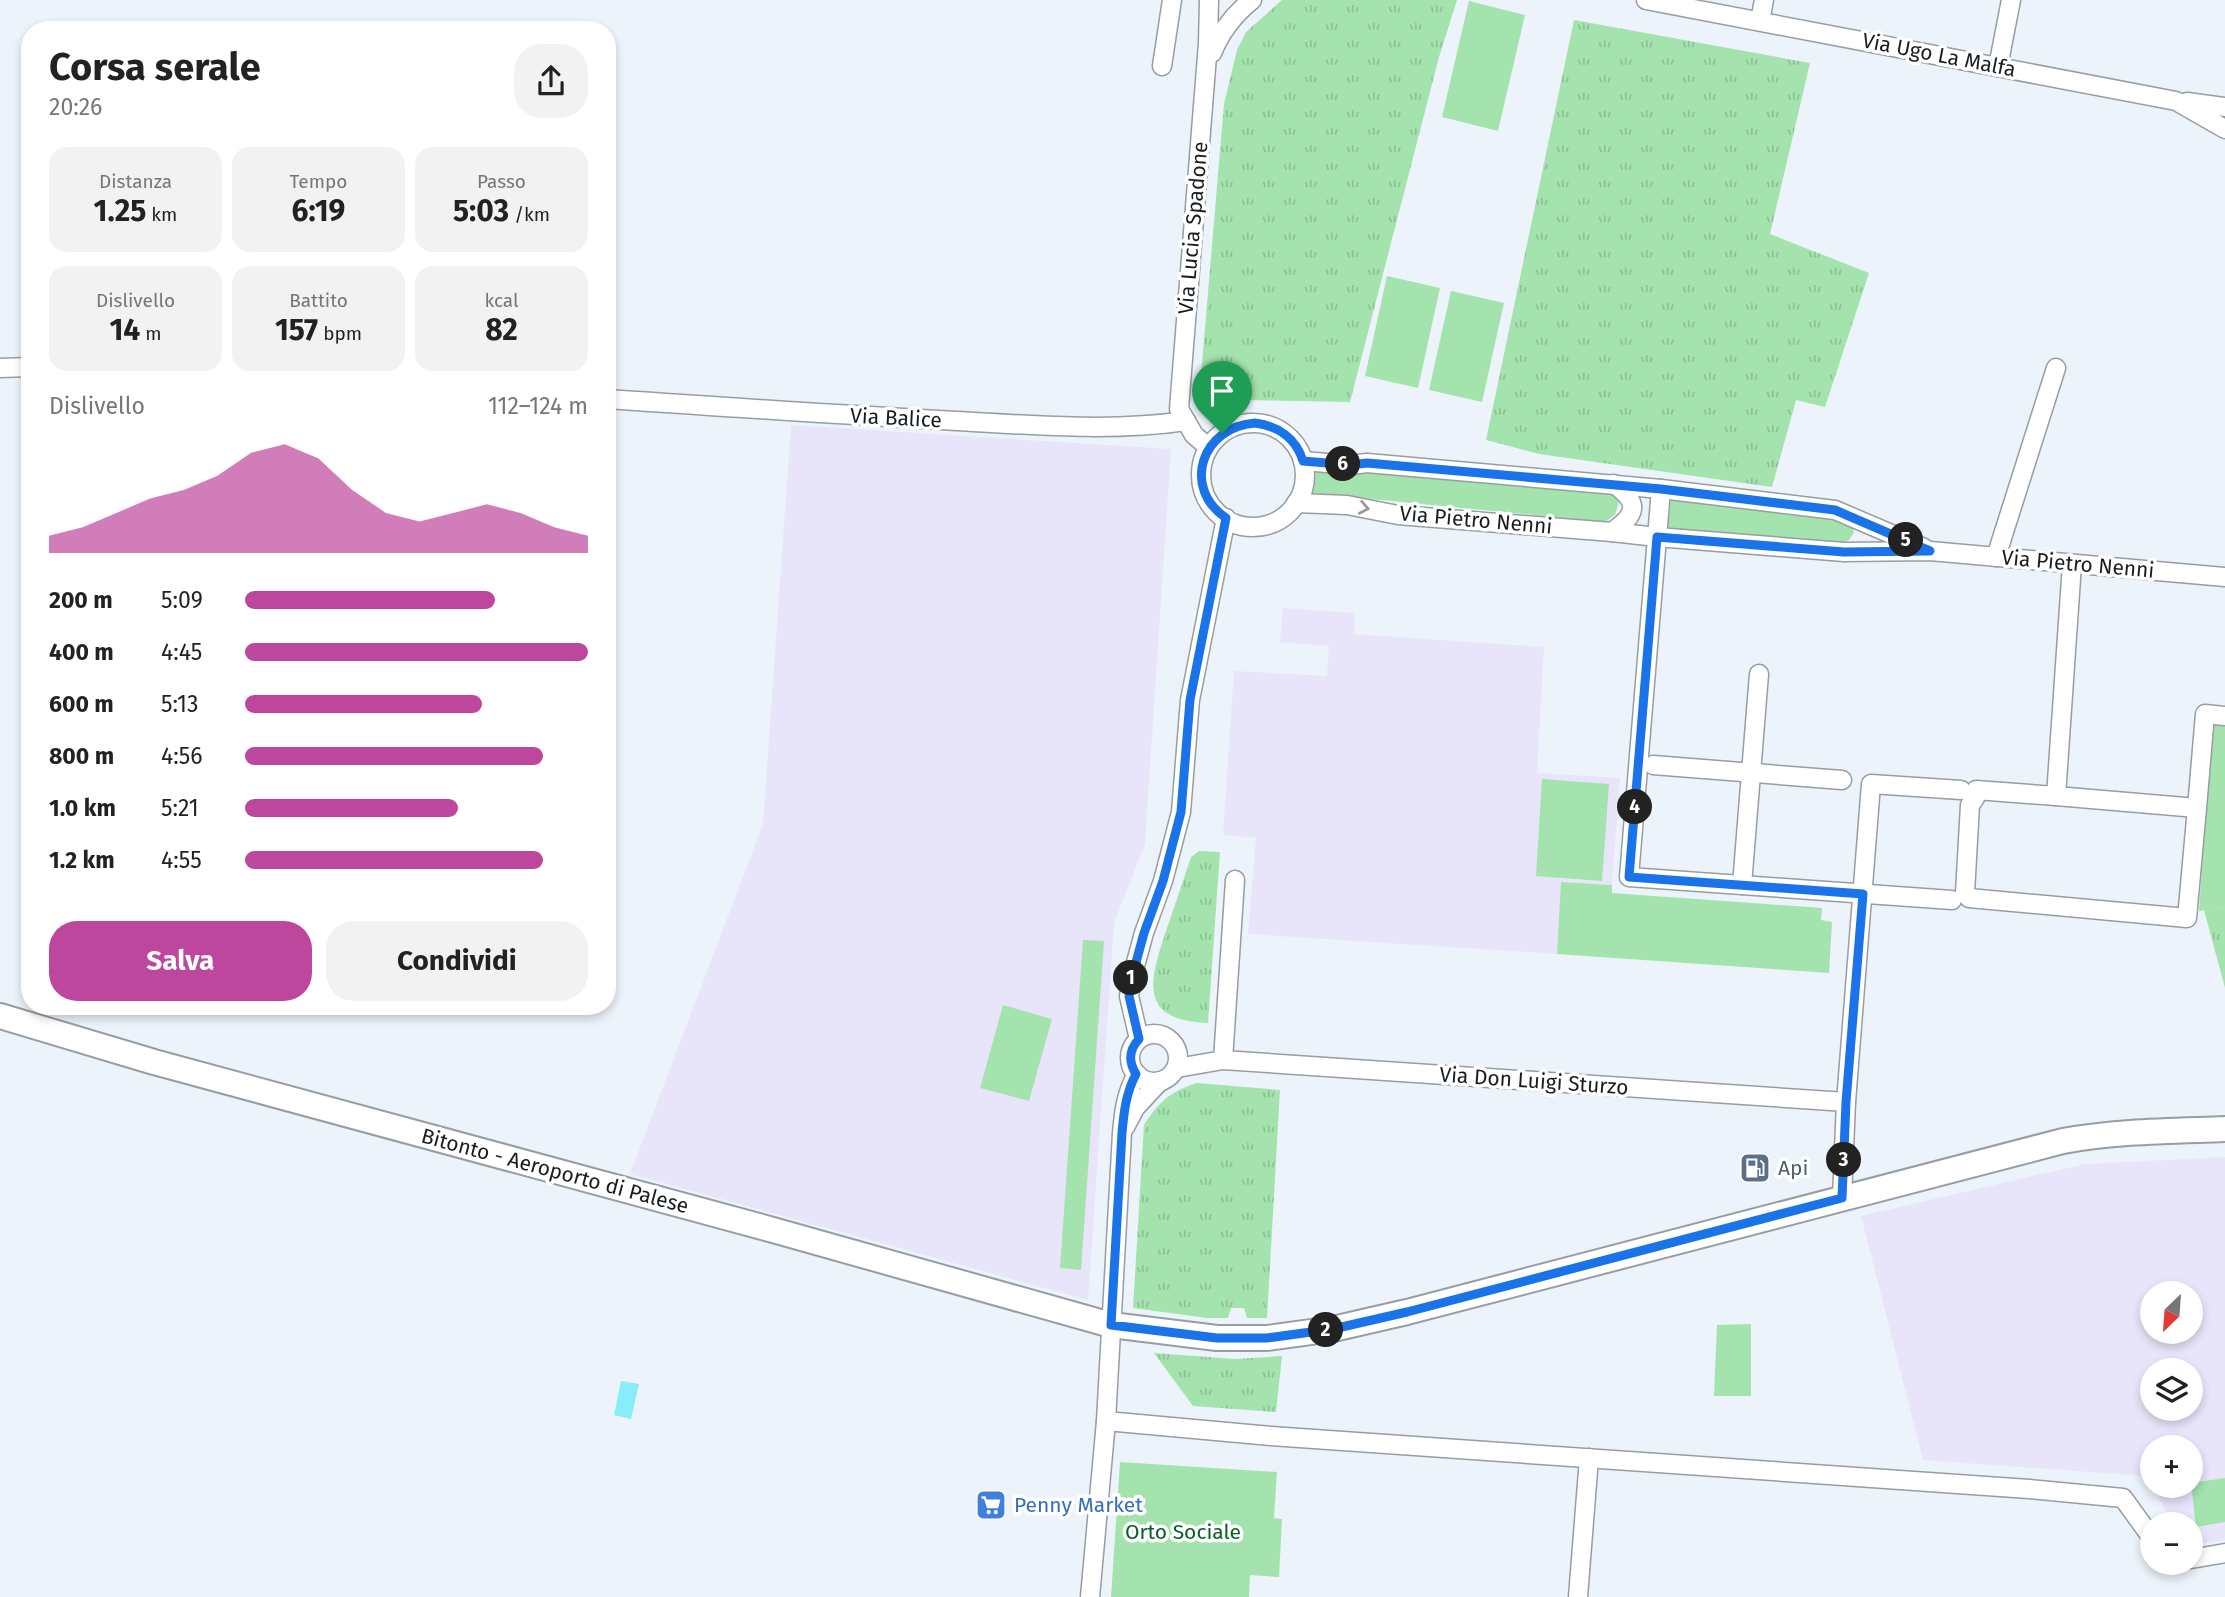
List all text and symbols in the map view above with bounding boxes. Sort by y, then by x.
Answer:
street label: Via Ugo La Malfa [1860,27,2018,83]
text: Corsa serale [49,44,261,90]
button: share [514,44,588,118]
text: 20:26 [49,93,102,121]
street label: Via Lucia Spadone [1172,140,1214,316]
text: Distanza [99,170,172,193]
text: Tempo [290,170,347,193]
text: Passo [477,170,526,193]
text: 1.25 [94,193,146,229]
text: 6:19 [292,193,345,229]
text: 5:03 [453,193,509,229]
text: km [146,203,177,226]
text: /km [509,203,550,226]
text: Dislivello [96,289,175,312]
text: Battito [289,289,348,312]
text: kcal [484,289,519,312]
text: 14 [109,312,140,348]
text: 157 [275,312,318,348]
text: 82 [485,312,518,348]
text: m [140,322,162,345]
text: bpm [318,322,362,345]
pin [1192,361,1252,433]
icon: arrive [1203,372,1241,410]
text: Dislivello [49,392,145,420]
text: 112–124 m [488,392,588,420]
street label: Via Balice [850,403,942,433]
pin: 6 [1326,447,1360,482]
text: 6 [1337,452,1348,475]
one-way arrow [1358,500,1370,515]
street label: Via Pietro Nenni [1398,500,1554,540]
pin: 5 [1888,522,1924,558]
text: 5 [1900,528,1911,551]
street label: Via Pietro Nenni [2000,544,2156,584]
text: 200 m [49,586,113,614]
text: 5:09 [161,586,203,614]
text: 400 m [49,638,114,666]
text: 4:45 [161,638,202,666]
text: 600 m [49,690,114,718]
text: 5:13 [161,690,199,718]
text: 800 m [49,742,114,770]
text: 4:56 [161,742,203,770]
pin: 4 [1618,790,1652,824]
text: 1.0 km [49,794,116,822]
text: 5:21 [161,794,199,822]
text: 4 [1629,795,1640,818]
text: 1.2 km [49,846,115,874]
text: 4:55 [161,846,202,874]
button: Salva [49,921,312,1001]
button: Condividi [326,921,588,1001]
pin: 1 [1114,960,1148,996]
text: 1 [1126,966,1135,989]
street label: Via Don Luigi Sturzo [1439,1061,1629,1101]
street label: Bitonto - Aeroporto di Palese [418,1123,692,1219]
pin: 3 [1826,1142,1862,1178]
text: 3 [1839,1148,1848,1171]
fuel station icon: Api [1738,1151,1772,1185]
place label: Api [1778,1155,1808,1181]
north arrow [2140,1281,2203,1344]
map controls [2140,1281,2203,1575]
pin: 2 [1308,1312,1344,1348]
text: 2 [1321,1318,1330,1341]
button: layers [2140,1358,2203,1421]
button: + [2140,1435,2203,1498]
supermarket icon: Penny Market [974,1488,1008,1522]
place label: Penny Market [1014,1492,1143,1518]
button: − [2140,1512,2203,1575]
park label: Orto Sociale [1125,1519,1241,1545]

